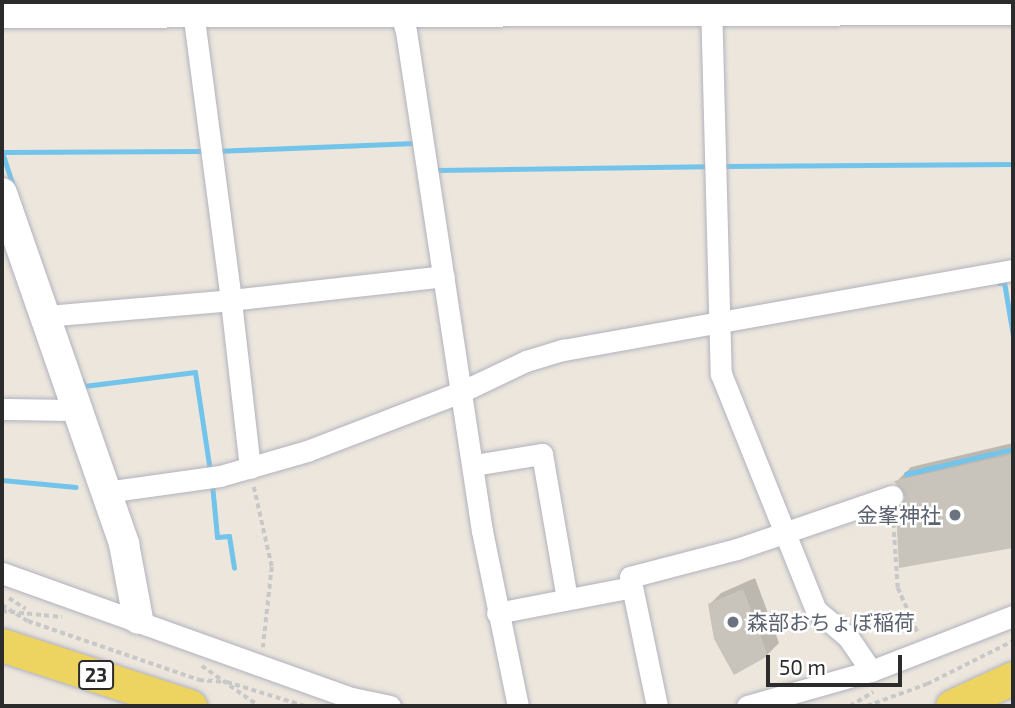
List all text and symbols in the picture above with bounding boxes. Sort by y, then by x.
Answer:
place label: 金峯神社 [857,502,941,528]
marker: 金峯神社 [947,507,963,523]
place label: 森部おちょぼ稲荷 [747,609,915,635]
marker: 森部おちょぼ稲荷 [725,614,741,630]
scale bar [770,642,906,686]
text: 50 m [779,654,826,679]
road number: 23 [77,660,115,690]

